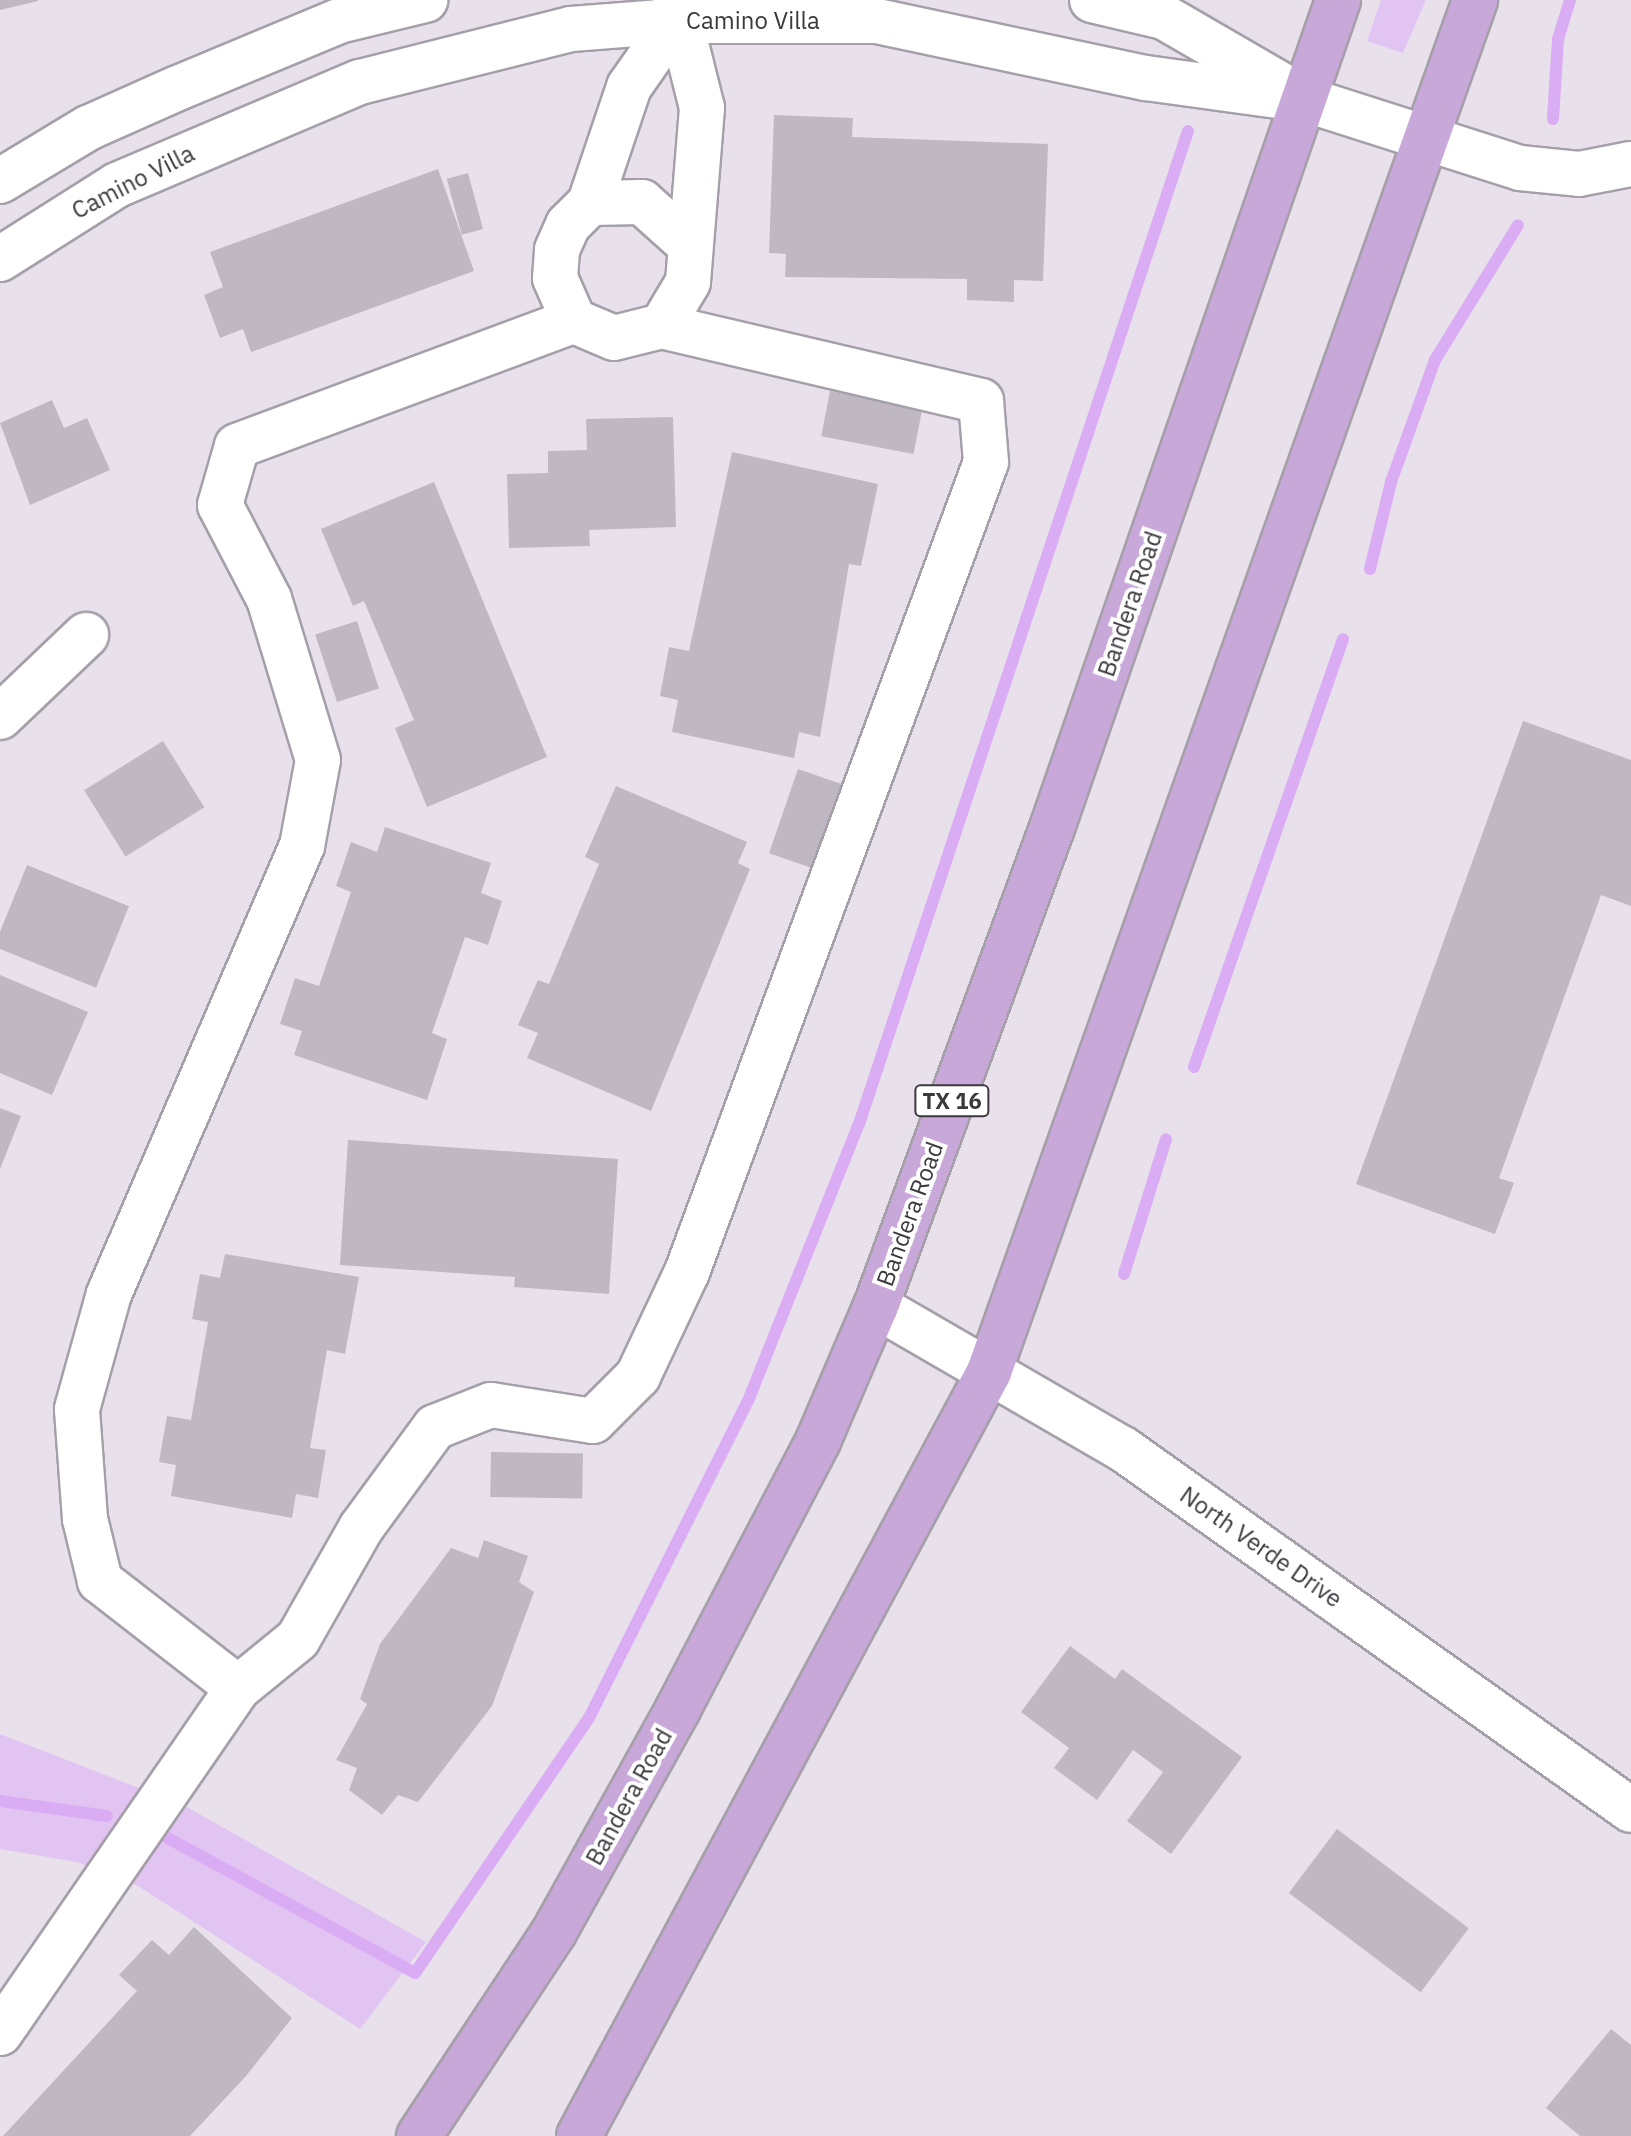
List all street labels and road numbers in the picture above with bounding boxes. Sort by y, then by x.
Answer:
street label: Camino Villa [686,7,820,35]
street label: Camino Villa [67,139,199,225]
street label: Bandera Road [1092,528,1168,680]
road number: TX 16 [914,1083,990,1119]
street label: Bandera Road [871,1138,949,1290]
street label: North Verde Drive [1174,1480,1348,1614]
street label: Bandera Road [580,1724,678,1870]

